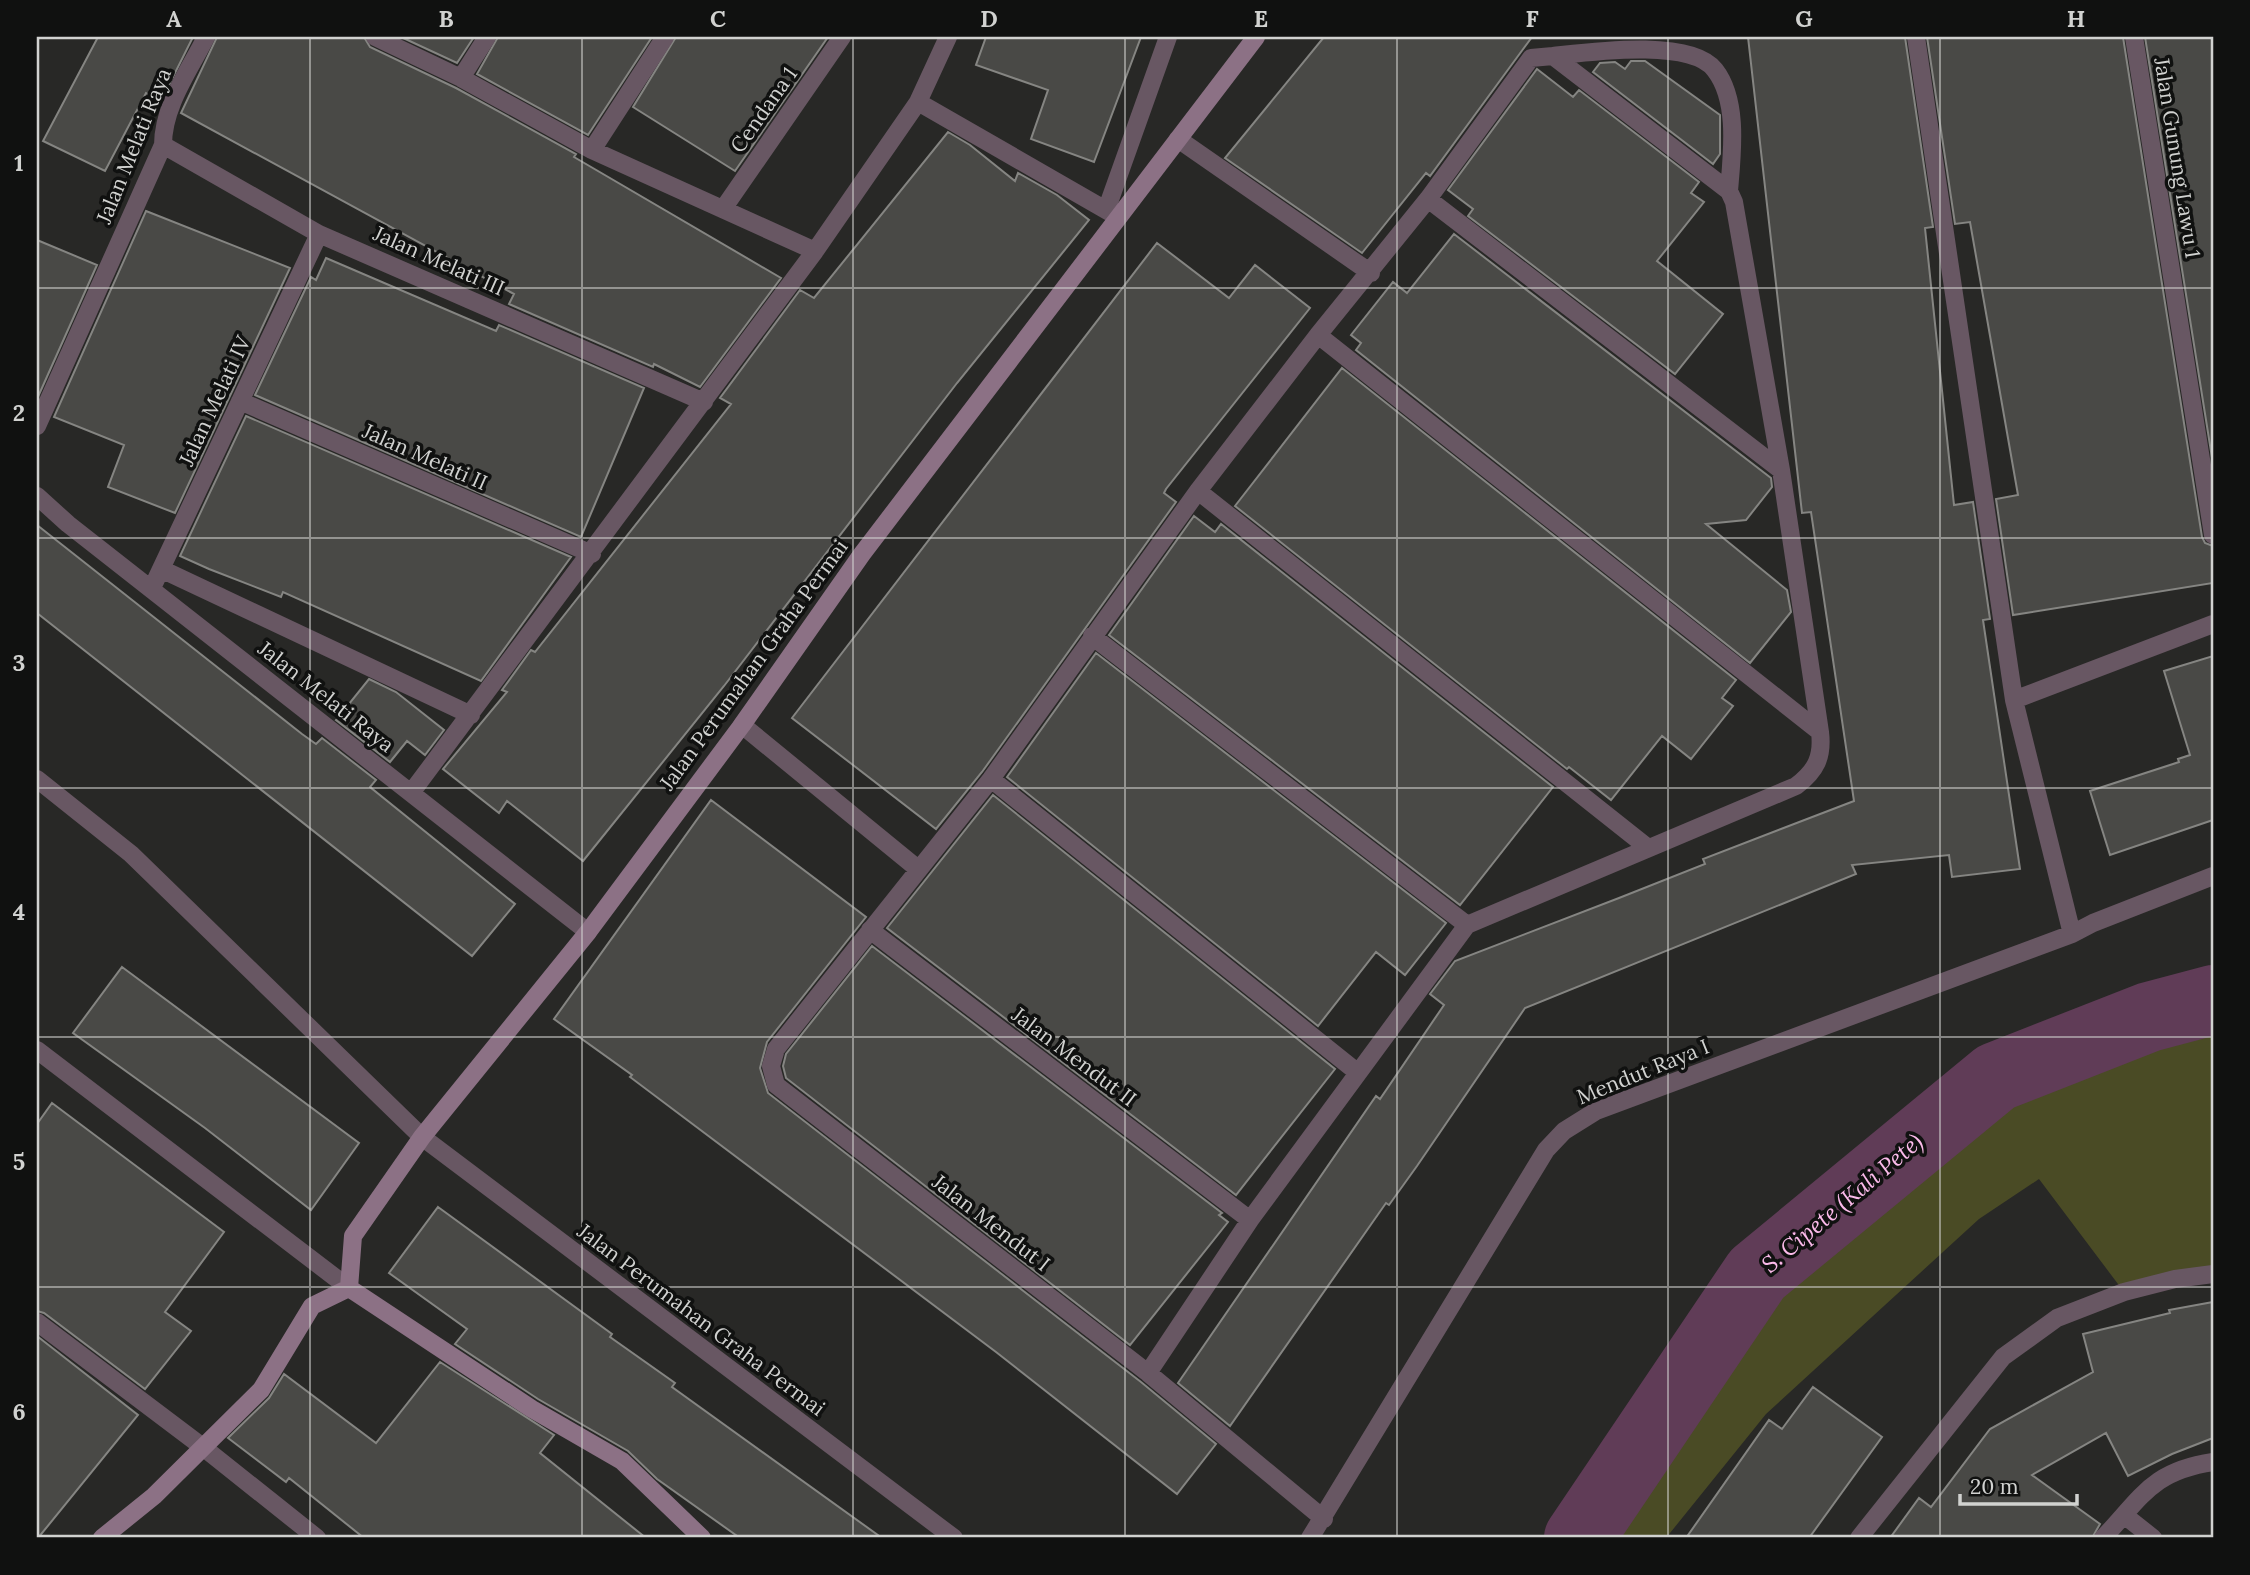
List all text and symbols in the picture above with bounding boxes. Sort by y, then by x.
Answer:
text: A [166,4,182,33]
text: B [438,4,454,33]
text: C [710,4,726,33]
text: D [980,4,998,33]
text: E [1254,4,1268,33]
text: F [1525,4,1539,33]
text: G [1795,4,1813,33]
text: H [2067,4,2085,33]
street label: Jalan Gunung Lawu 1 [2148,55,2207,260]
street label: Cendana 1 [724,61,803,158]
street label: Jalan Melati Raya [90,64,177,228]
text: 1 [14,148,24,177]
street label: Jalan Melati III [369,219,509,302]
street label: Jalan Melati IV [172,330,257,471]
text: 2 [13,398,25,427]
street label: Jalan Melati II [358,417,492,496]
street label: Jalan Perumahan Graha Permai [653,534,854,796]
street label: Jalan Melati Raya [252,634,400,758]
text: 3 [13,648,25,677]
text: 4 [13,897,25,926]
street label: Jalan Mendut II [1006,1000,1142,1112]
street label: Mendut Raya I [1573,1033,1713,1110]
water label: S. Cipete (Kali Pete) [1755,1127,1929,1279]
text: 5 [13,1147,25,1176]
street label: Jalan Mendut I [926,1168,1056,1277]
street label: Jalan Perumahan Graha Permai [571,1217,831,1422]
text: 6 [12,1397,26,1426]
scale bar [1960,1463,2077,1507]
text: 20 m [1970,1473,2019,1500]

